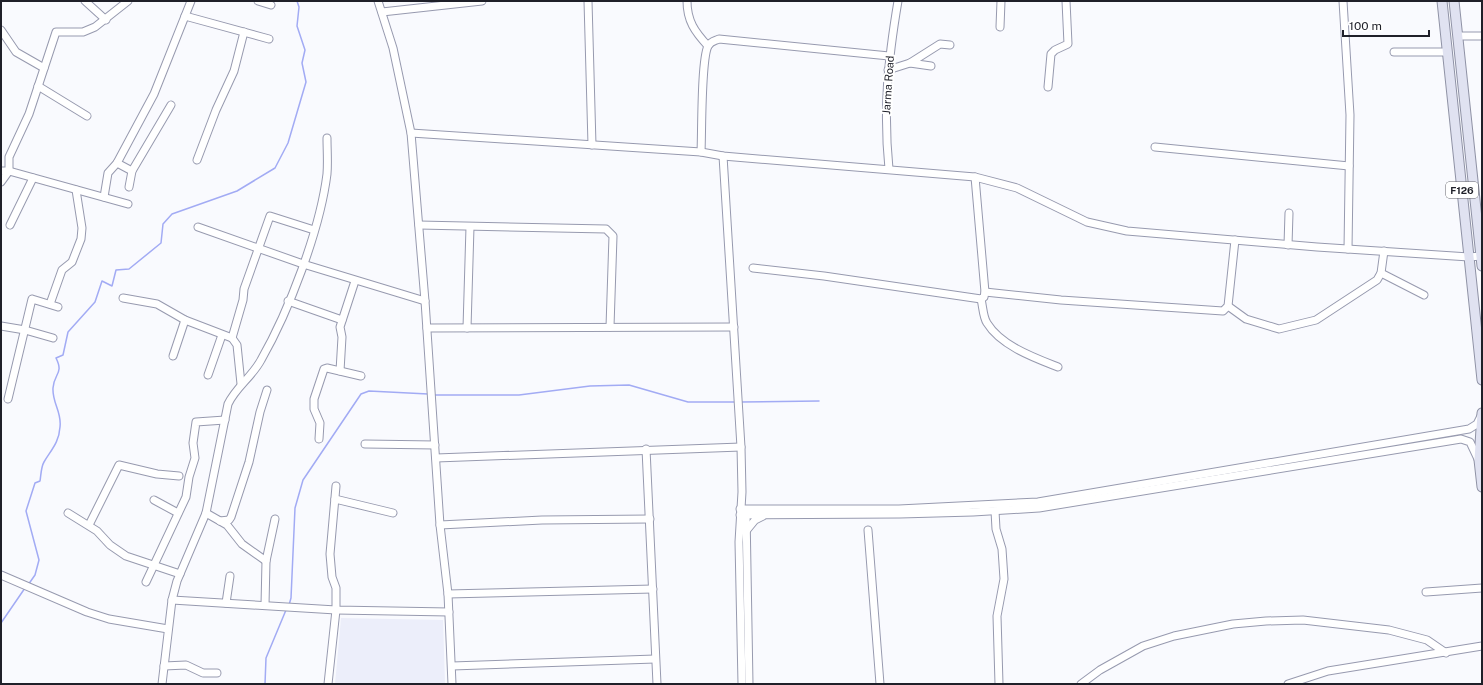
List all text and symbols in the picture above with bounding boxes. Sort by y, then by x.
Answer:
scale bar [1343,12,1429,38]
text: 100 m [1349,19,1382,33]
street label: Jarma Road [880,55,896,115]
road number: F126 [1446,182,1478,198]

